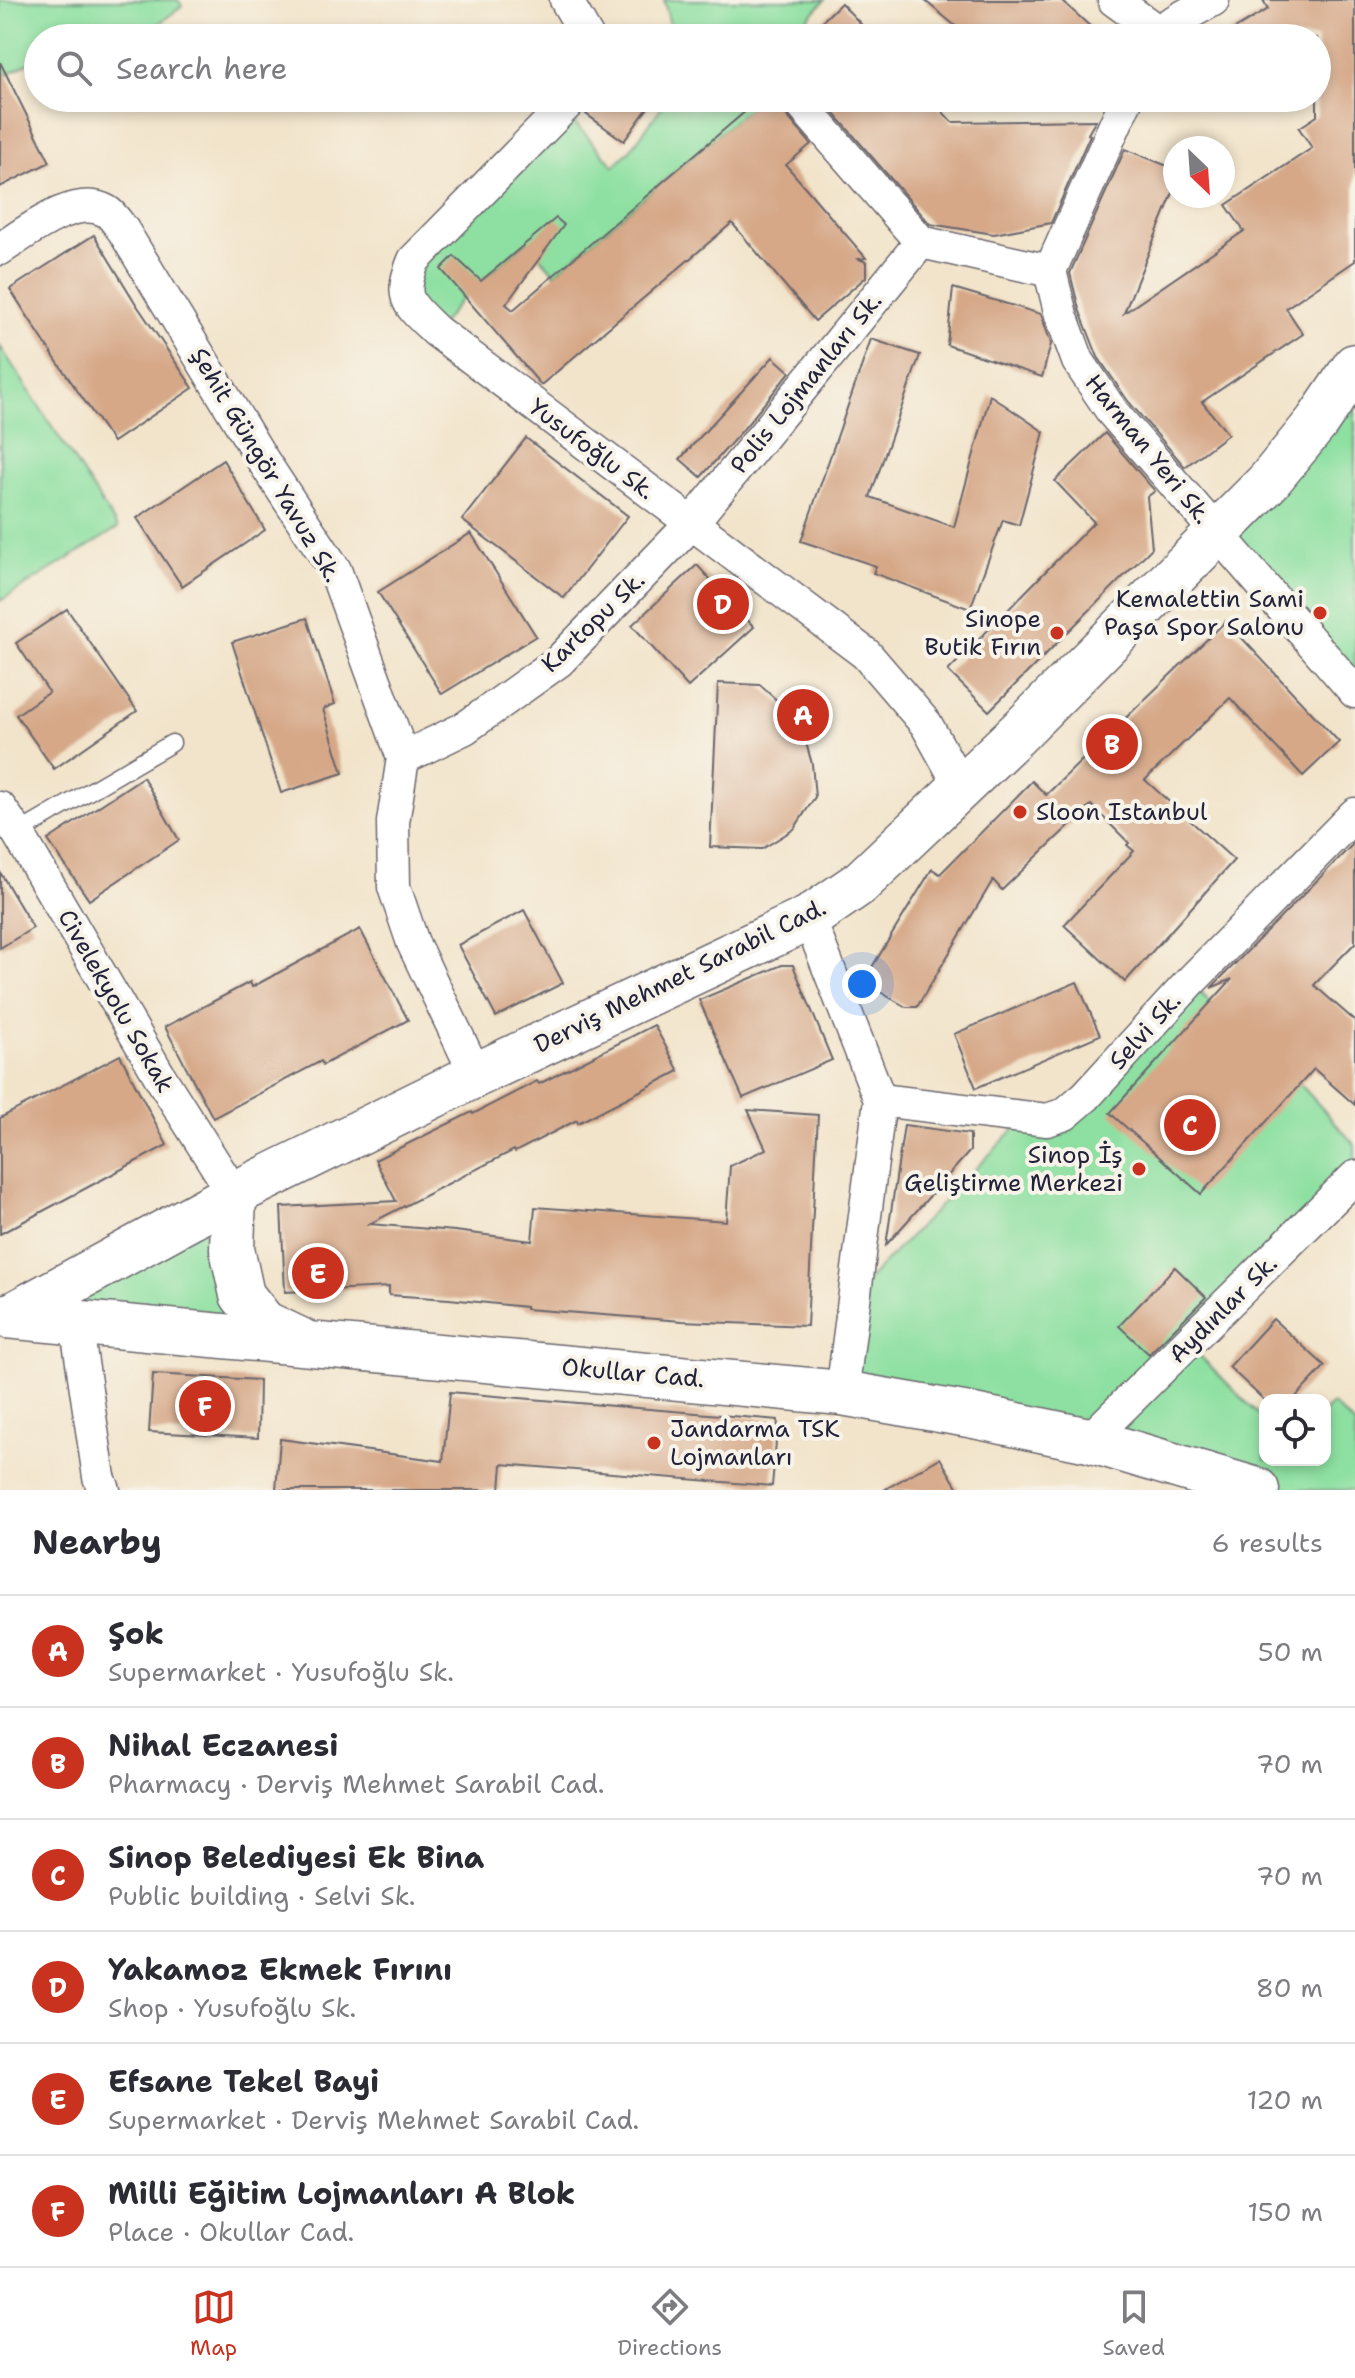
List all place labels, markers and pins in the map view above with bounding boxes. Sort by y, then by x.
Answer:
pin: D [697,574,749,634]
place label: Kemalettin Sami Paşa Spor Salonu [1104,583,1304,643]
place label: Sinope Butik Fırın [925,603,1041,663]
marker: Kemalettin Sami Paşa Spor Salonu [1311,604,1329,622]
marker: Sinope Butik Fırın [1048,624,1066,642]
pin: A [777,685,829,745]
pin: B [1086,714,1138,774]
place label: Sloon Istanbul [1036,796,1208,828]
marker: Sloon Istanbul [1011,803,1029,821]
pin: C [1164,1095,1216,1155]
place label: Sinop İş Geliştirme Merkezi [904,1139,1123,1199]
marker: Sinop İş Geliştirme Merkezi [1130,1160,1148,1178]
pin: E [292,1243,344,1303]
pin: F [179,1376,231,1436]
place label: Jandarma TSK Lojmanları [670,1413,840,1473]
marker: Jandarma TSK Lojmanları [645,1434,663,1452]

